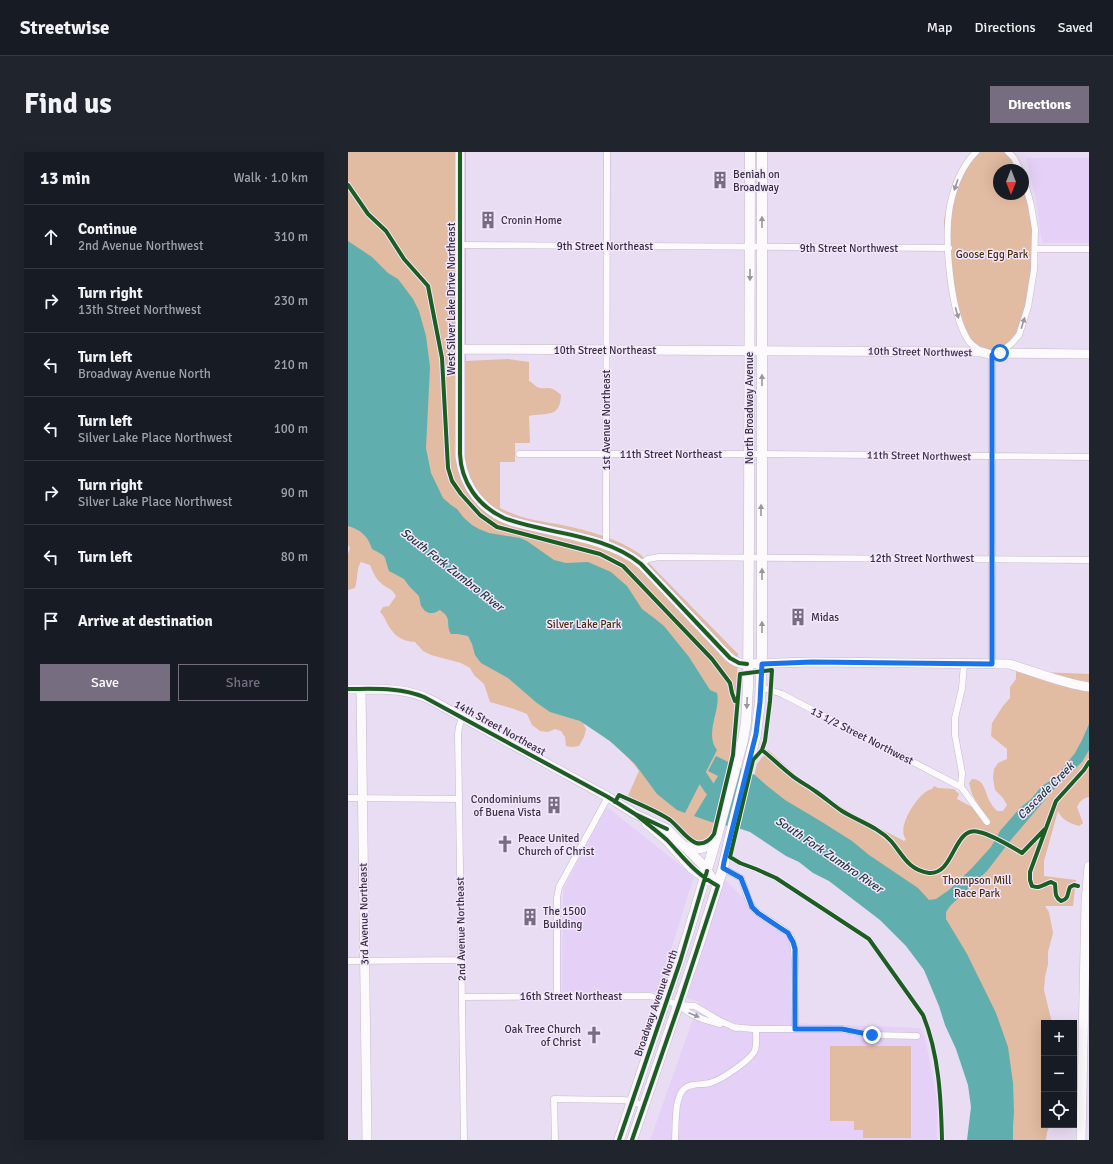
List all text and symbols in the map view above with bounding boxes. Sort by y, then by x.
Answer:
text: Streetwise [20,16,110,40]
text: Map [927,19,953,36]
text: Directions [975,19,1036,36]
text: Saved [1058,19,1093,36]
button: Directions [990,86,1089,123]
text: Find us [24,87,112,121]
north arrow [993,164,1029,200]
text: 13 min [40,168,90,189]
place label: Beniah on Broadway [733,168,780,194]
text: Walk · 1.0 km [234,170,308,186]
building icon: Beniah on Broadway [710,170,730,190]
one-way arrow [953,180,959,192]
building icon: Cronin Home [478,210,498,230]
place label: Cronin Home [501,214,562,227]
one-way arrow [759,215,765,228]
text: Continue [78,220,137,238]
street label: West Silver Lake Drive Northeast [445,222,458,376]
icon: ahead [40,226,62,248]
text: 310 m [274,229,308,245]
text: 2nd Avenue Northwest [78,238,203,254]
street label: 9th Street Northeast [557,240,653,253]
street label: 9th Street Northwest [800,242,898,255]
park label: Goose Egg Park [956,248,1029,261]
one-way arrow [747,269,753,282]
text: Turn right [78,284,143,302]
icon: right [40,290,62,312]
text: 230 m [274,293,308,309]
text: 13th Street Northwest [78,302,201,318]
one-way arrow [954,308,960,320]
one-way arrow [1020,317,1026,329]
street label: 10th Street Northeast [554,344,656,357]
route start [991,344,1009,362]
street label: 10th Street Northwest [868,345,972,359]
text: Turn left [78,348,132,366]
street label: North Broadway Avenue [743,352,756,464]
icon: left [40,354,62,376]
text: 210 m [274,357,308,373]
text: Broadway Avenue North [78,366,211,382]
street label: 1st Avenue Northeast [600,369,613,470]
one-way arrow [759,373,765,386]
text: Turn left [78,412,132,430]
icon: left [40,418,62,440]
text: 100 m [274,421,308,437]
text: Silver Lake Place Northwest [78,430,232,446]
street label: 11th Street Northeast [620,448,722,461]
street label: 11th Street Northwest [867,449,971,463]
text: Turn right [78,476,143,494]
icon: right [40,482,62,504]
text: 90 m [281,485,308,501]
text: Silver Lake Place Northwest [78,494,232,510]
one-way arrow [758,503,764,516]
water label: South Fork Zumbro River [398,525,508,616]
icon: left [40,546,62,568]
text: Turn left [78,548,132,566]
text: 80 m [281,549,308,565]
street label: 12th Street Northwest [870,552,974,565]
one-way arrow [759,567,765,580]
building icon: Midas [788,607,808,627]
icon: arrive [40,610,62,632]
place label: Midas [811,611,839,624]
text: Arrive at destination [78,612,213,630]
park label: Silver Lake Park [547,618,622,631]
one-way arrow [759,620,765,633]
button: Save [40,664,170,701]
button: Share [178,664,308,701]
one-way arrow [744,697,750,710]
street label: 14th Street Northeast [452,698,548,759]
street label: 13 1/2 Street Northwest [809,704,916,768]
water label: Cascade Creek [1014,759,1078,823]
place label: Condominiums of Buena Vista [471,793,541,819]
building icon: Condominiums of Buena Vista [544,795,564,815]
water label: South Fork Zumbro River [773,814,887,897]
place label: Peace United Church of Christ [518,832,594,858]
church icon: Peace United Church of Christ [495,834,515,854]
street label: 3rd Avenue Northeast [357,863,371,965]
park label: Thompson Mill Race Park [943,874,1011,900]
street label: 2nd Avenue Northeast [454,877,468,981]
place label: The 1500 Building [543,905,586,931]
building icon: The 1500 Building [520,907,540,927]
street label: Broadway Avenue North [632,948,680,1058]
street label: 16th Street Northeast [520,990,622,1003]
one-way arrow [688,1013,700,1019]
map controls [1041,1020,1077,1128]
button: + [1041,1020,1077,1056]
place label: Oak Tree Church of Christ [505,1023,581,1049]
church icon: Oak Tree Church of Christ [584,1025,604,1045]
route end [863,1026,881,1044]
button: − [1041,1056,1077,1092]
button: locate [1041,1092,1077,1128]

